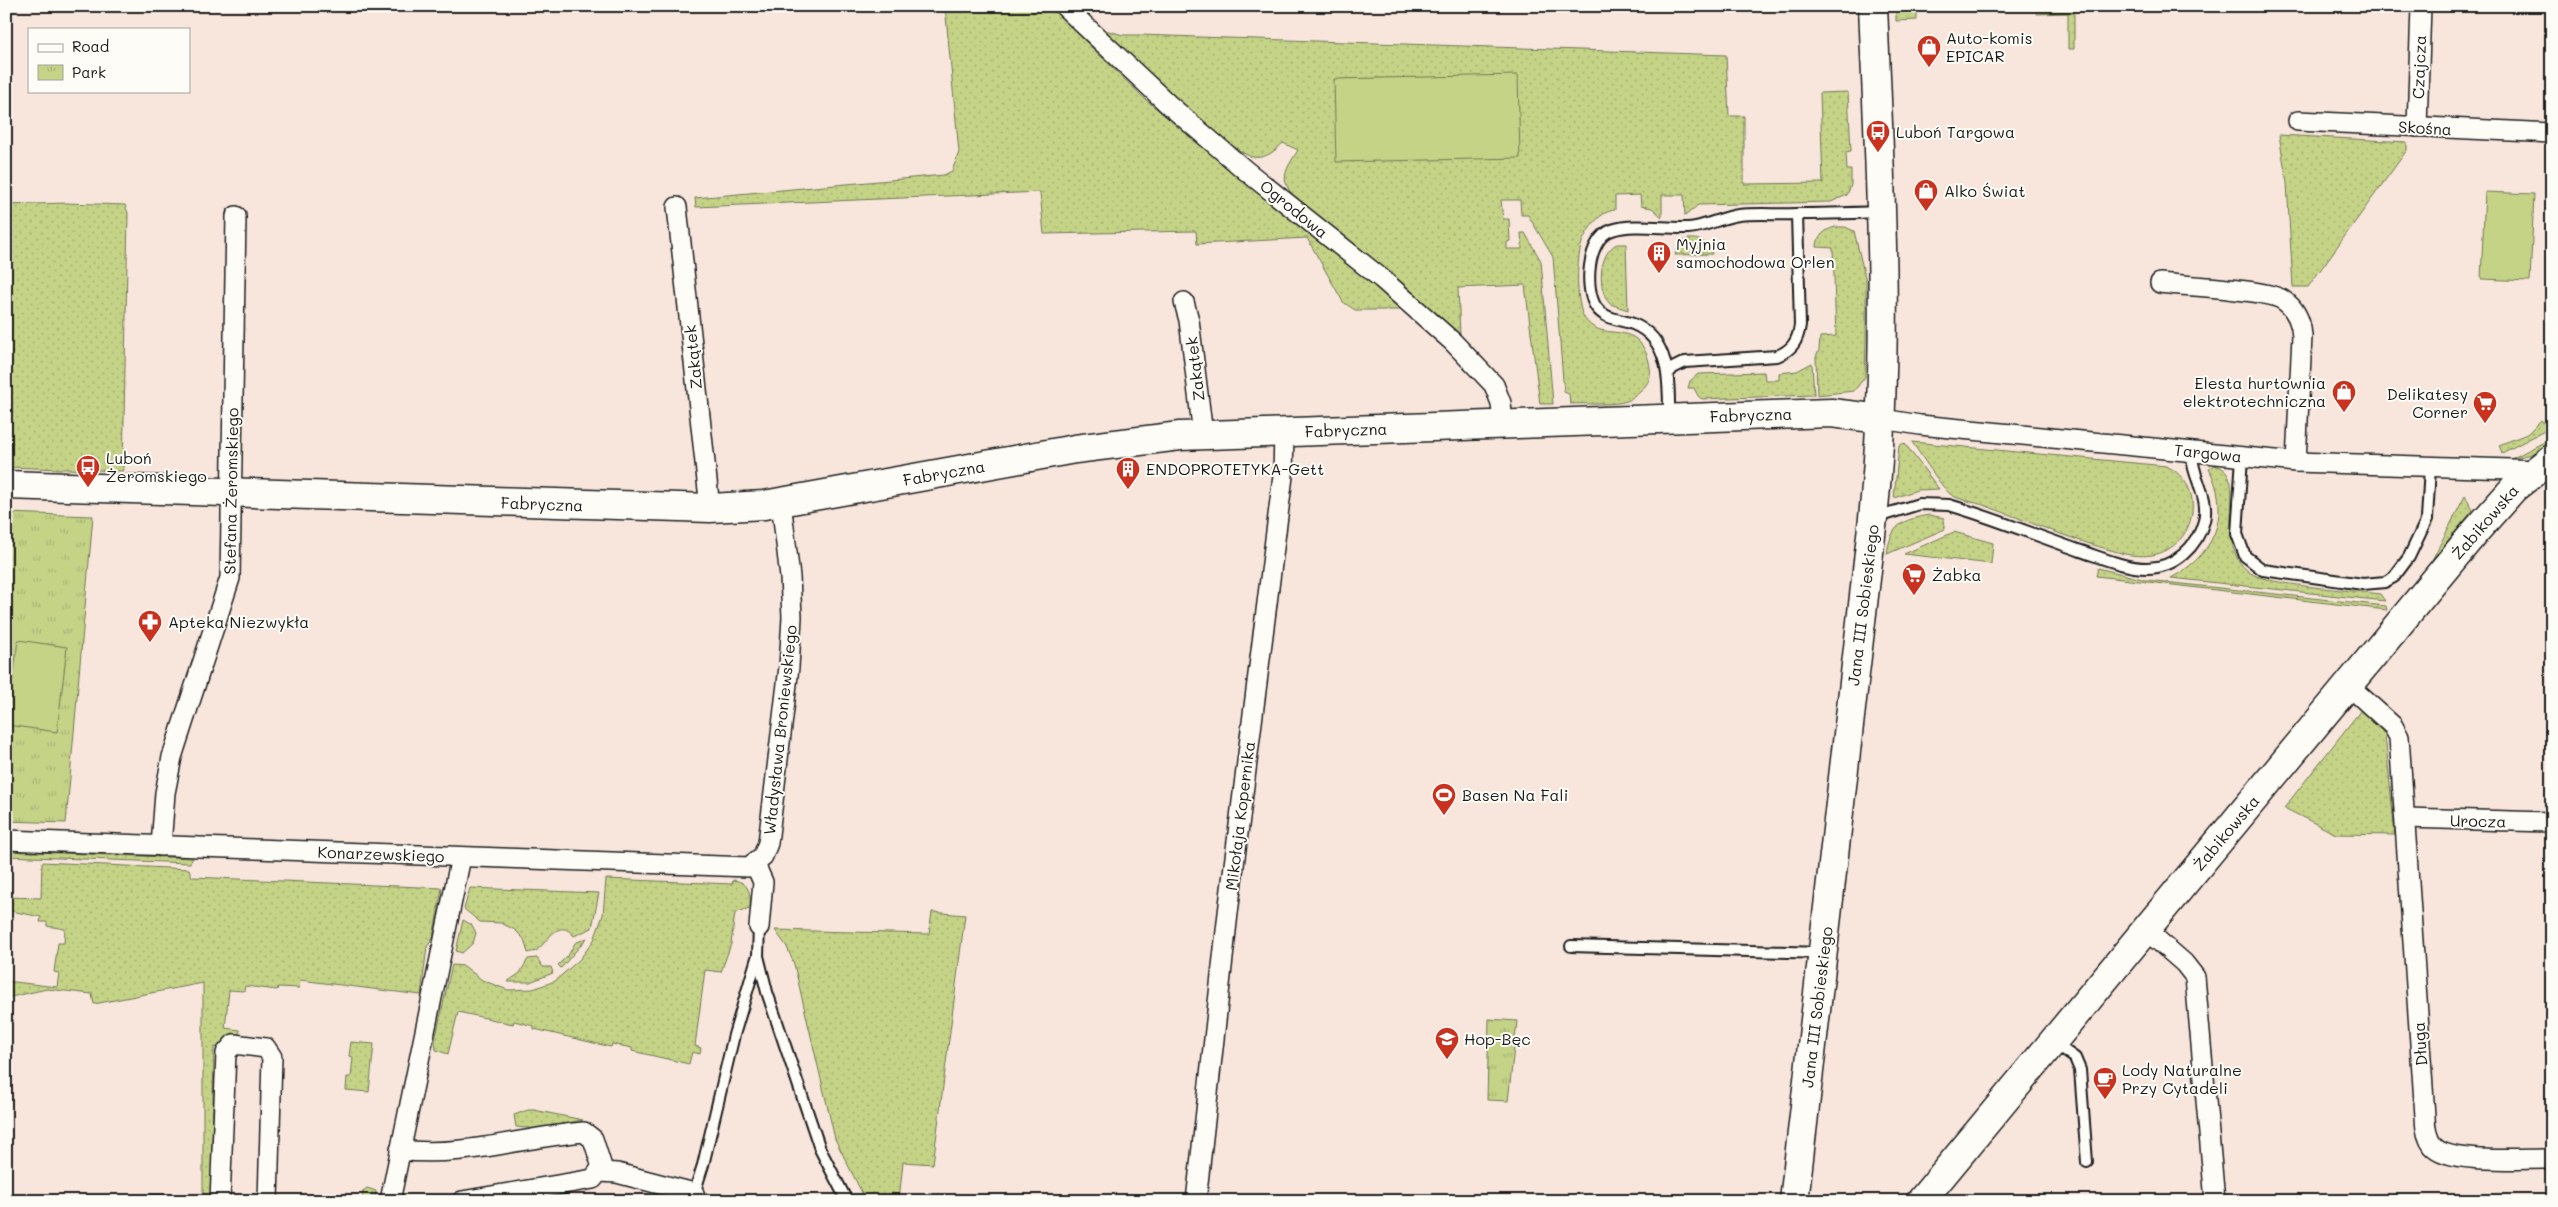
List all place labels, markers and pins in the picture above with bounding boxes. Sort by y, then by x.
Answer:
place label: Auto-komis EPICAR [1946,27,2033,66]
shop icon: Auto-komis EPICAR [1916,34,1942,68]
bus stop icon: Luboń Targowa [1865,119,1891,153]
place label: Luboń Targowa [1896,121,2015,142]
shop icon: Alko Świat [1913,178,1939,212]
place label: Alko Świat [1944,180,2026,201]
place label: Myjnia samochodowa Orlen [1676,233,1835,272]
building icon: Myjnia samochodowa Orlen [1646,240,1672,274]
place label: Elesta hurtownia elektrotechniczna [2183,372,2326,411]
shop icon: Elesta hurtownia elektrotechniczna [2331,379,2357,413]
place label: Delikatesy Corner [2387,383,2468,422]
supermarket icon: Delikatesy Corner [2472,390,2498,424]
place label: Luboń Żeromskiego [106,447,207,486]
bus stop icon: Luboń Żeromskiego [75,454,101,488]
building icon: ENDOPROTETYKA-Gett [1115,456,1141,490]
place label: ENDOPROTETYKA-Gett [1146,458,1324,479]
supermarket icon: Żabka [1901,562,1927,596]
place label: Żabka [1932,564,1981,585]
pharmacy icon: Apteka Niezwykła [137,609,163,643]
place label: Apteka Niezwykła [168,611,309,632]
sports icon: Basen Na Fali [1431,782,1457,816]
place label: Basen Na Fali [1462,784,1568,805]
school or university icon: Hop-Bęc [1434,1026,1460,1060]
place label: Hop-Bęc [1464,1028,1531,1049]
place label: Lody Naturalne Przy Cytadeli [2122,1059,2242,1098]
cafe icon: Lody Naturalne Przy Cytadeli [2092,1066,2118,1100]

